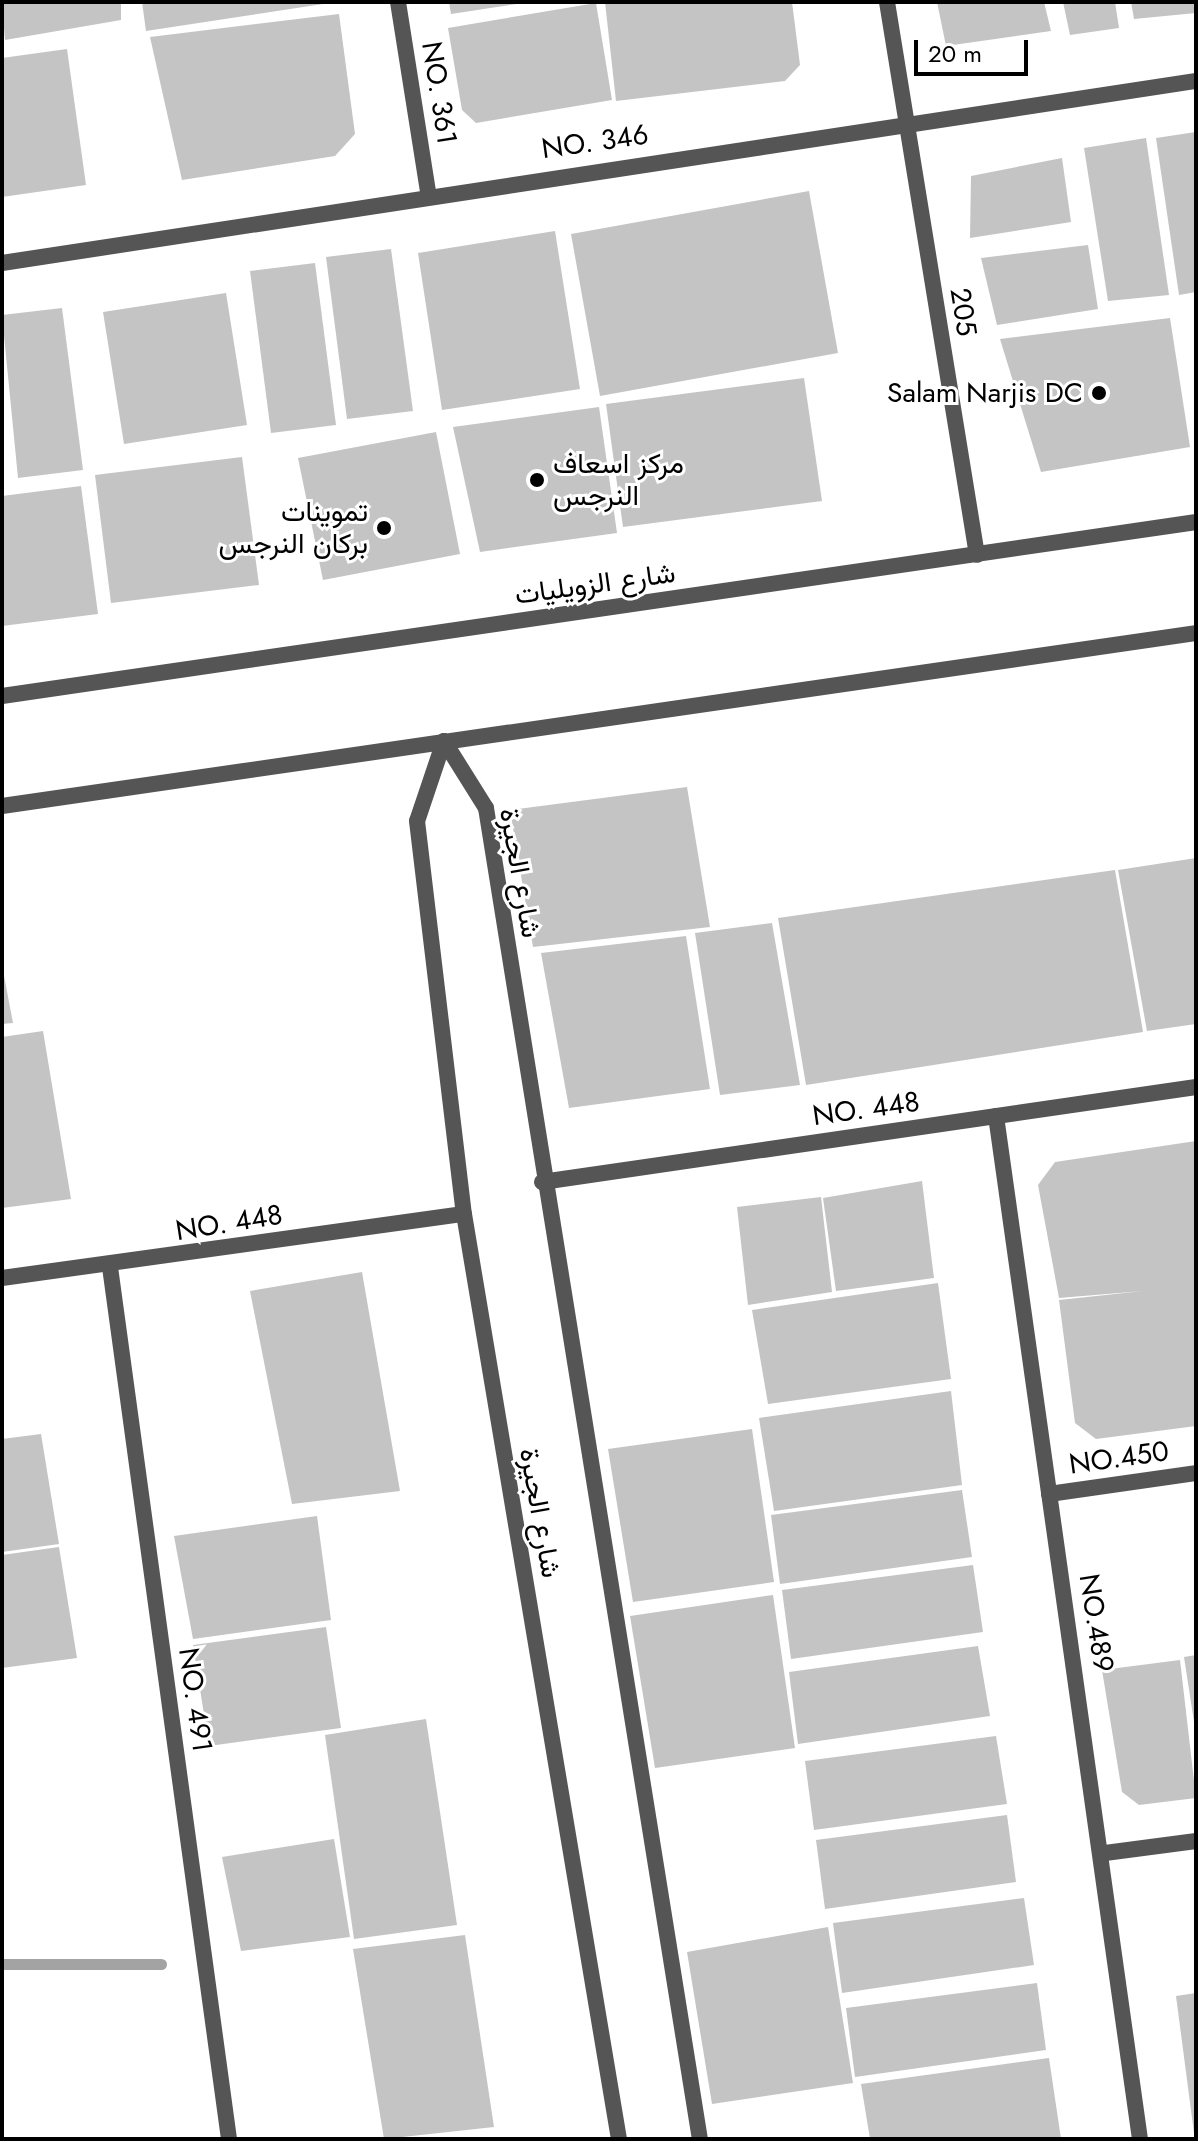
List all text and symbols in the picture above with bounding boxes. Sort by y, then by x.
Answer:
scale bar [918,24,1032,74]
text: 20 m [928,36,982,71]
street label: NO. 361 [414,39,464,147]
street label: NO. 346 [539,118,651,166]
street label: 205 [943,285,983,339]
place label: Salam Narjis DC [887,376,1083,410]
marker: Salam Narjis DC [1090,384,1108,402]
place label: مركز اسعاف النرجس [553,447,684,513]
marker: مركز اسعاف النرجس [528,471,546,489]
place label: تموينات بركان النرجس [218,495,368,561]
marker: تموينات بركان النرجس [375,519,393,537]
street label: شارع الزويليات [513,556,677,612]
street label: شارع الجيرة [492,806,548,940]
street label: NO. 448 [810,1085,922,1133]
street label: NO. 448 [173,1198,285,1248]
street label: NO.450 [1067,1434,1171,1482]
street label: شارع الجيرة [512,1446,568,1580]
street label: NO.489 [1072,1571,1120,1675]
street label: NO. 491 [171,1646,219,1754]

